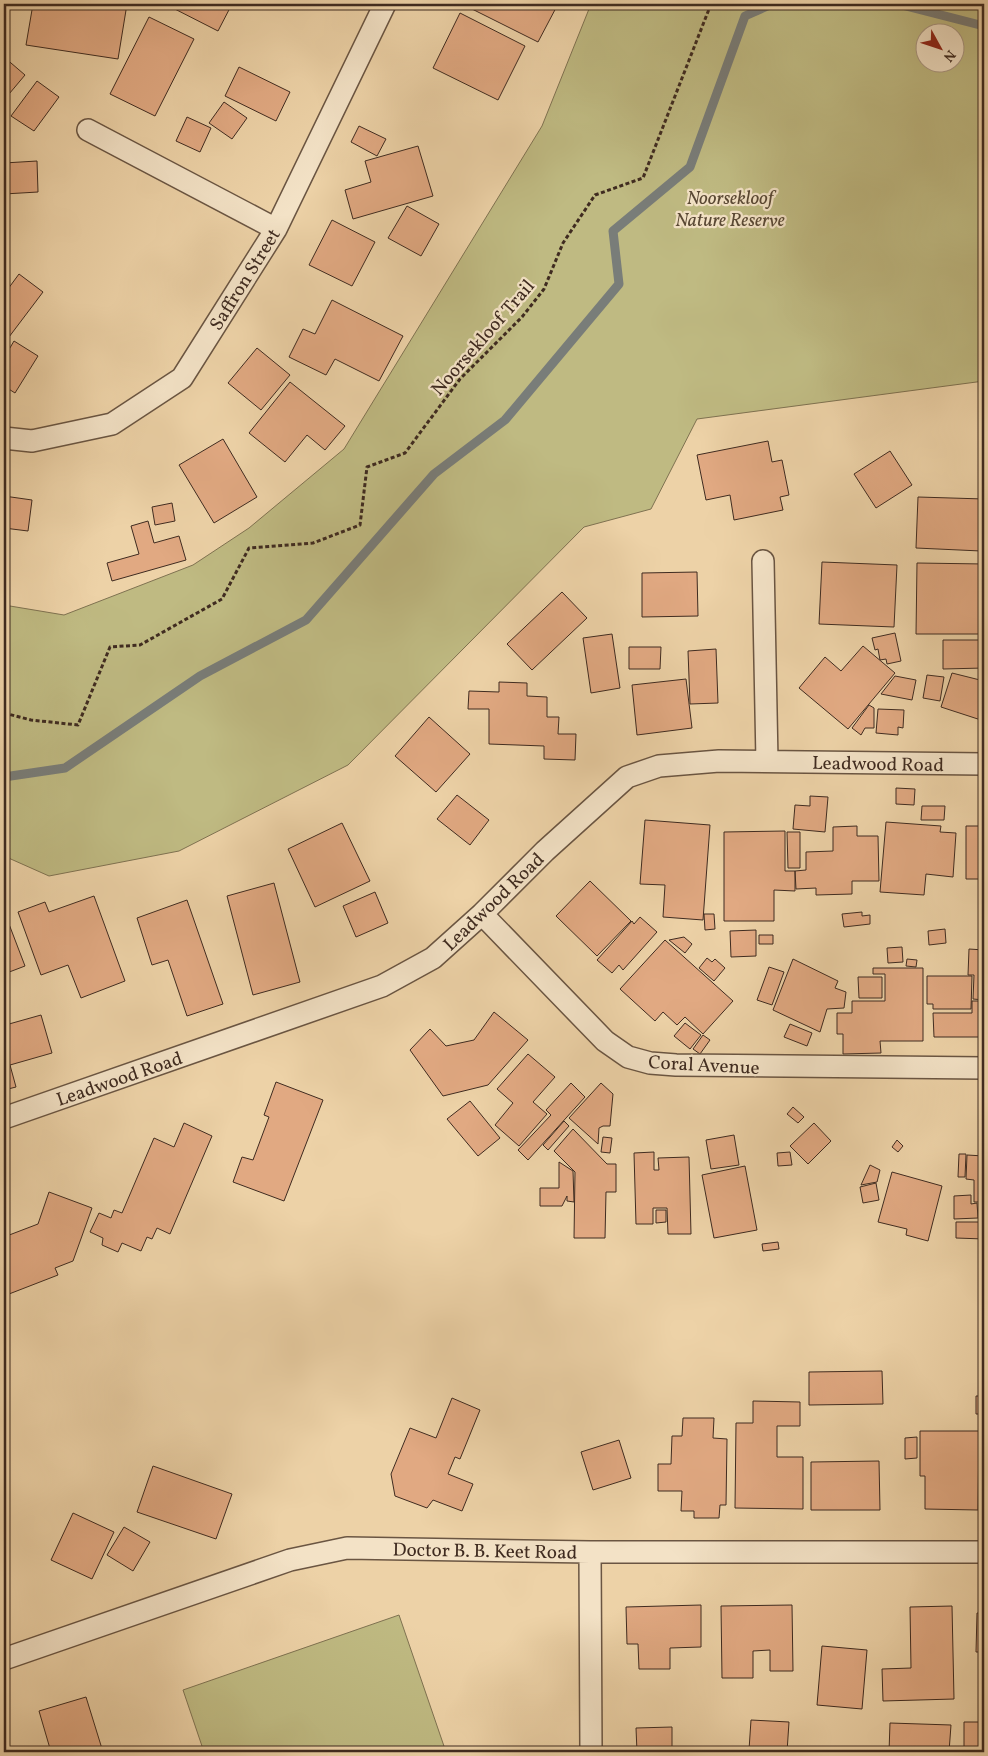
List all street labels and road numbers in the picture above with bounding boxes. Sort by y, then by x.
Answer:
street label: Saffron Street [204,224,288,336]
street label: Noorsekloof Trail [426,274,542,402]
street label: Leadwood Road [812,751,944,779]
street label: Leadwood Road [438,847,551,958]
street label: Leadwood Road [53,1046,186,1114]
street label: Coral Avenue [648,1050,760,1082]
street label: Doctor B. B. Keet Road [392,1537,577,1567]

